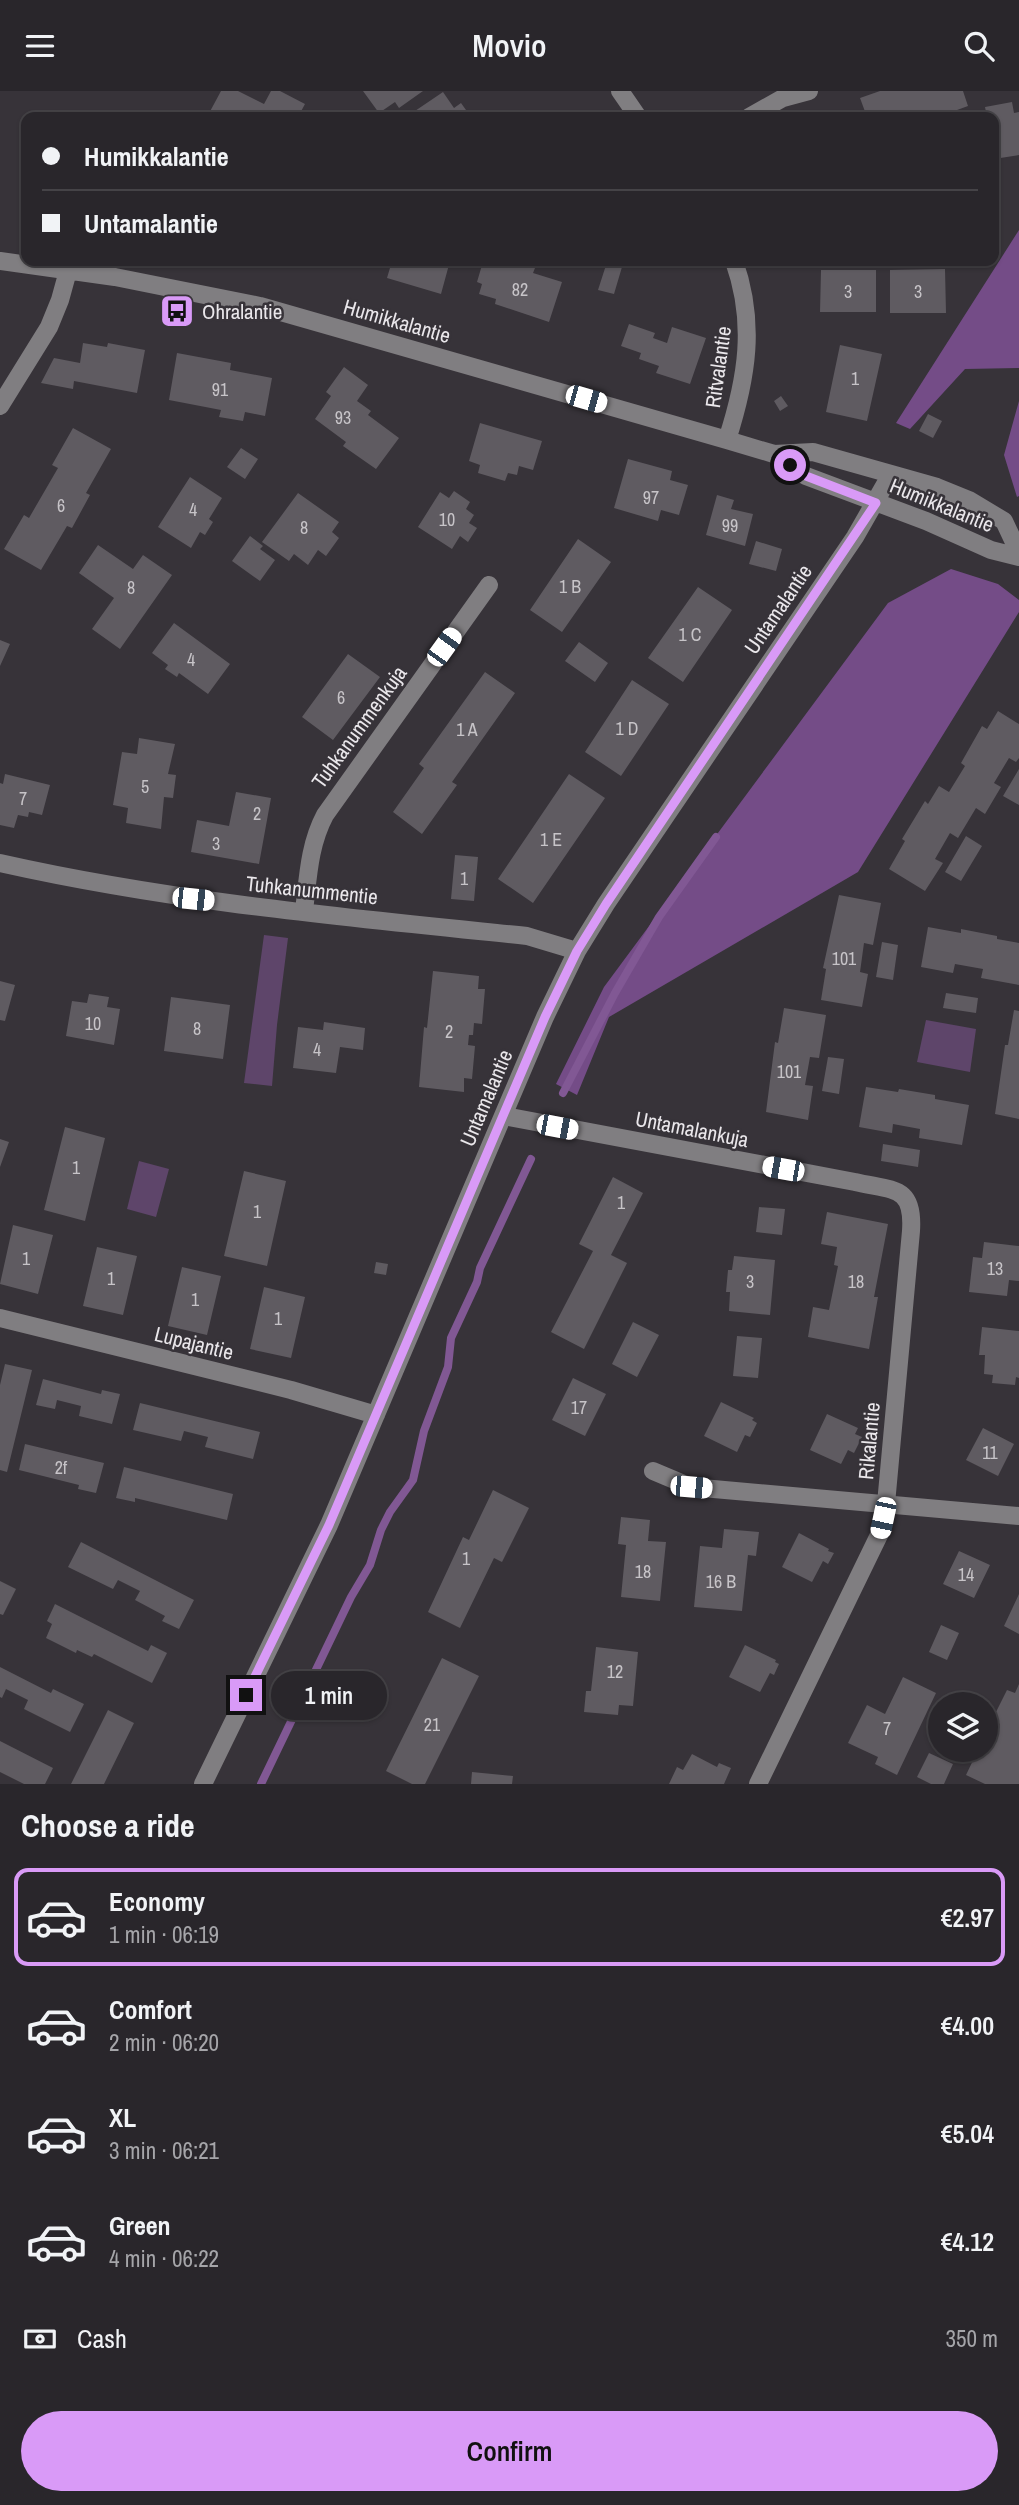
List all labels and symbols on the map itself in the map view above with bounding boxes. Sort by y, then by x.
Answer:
house number: 82 [512,277,528,302]
house number: 3 [844,279,852,304]
house number: 3 [914,279,922,304]
bus stop icon: Ohralantie [158,292,196,330]
street label: Humikkalantie [340,292,454,350]
place label: Ohralantie [202,297,282,326]
street label: Ritvalantie [698,324,738,410]
house number: 1 [851,366,860,391]
house number: 91 [212,377,229,402]
car [563,383,610,415]
house number: 93 [335,405,351,430]
route start [774,449,806,481]
street label: Humikkalantie [886,471,998,539]
house number: 97 [643,485,659,510]
house number: 6 [57,493,65,518]
house number: 4 [189,497,197,522]
house number: 10 [439,507,455,532]
house number: 99 [722,513,738,538]
house number: 8 [300,515,308,540]
street label: Untamalantie [737,558,819,660]
house number: 1 B [559,574,581,599]
house number: 8 [127,575,135,600]
house number: 1 C [679,622,701,647]
car [424,624,465,670]
house number: 4 [187,647,195,672]
street label: Tuhkanummenkuja [305,659,414,794]
house number: 6 [337,685,345,710]
house number: 1 D [616,716,638,741]
house number: 1 A [456,717,478,742]
house number: 5 [141,774,149,799]
house number: 7 [19,786,27,811]
house number: 2 [253,801,261,826]
house number: 1 E [540,827,562,852]
house number: 3 [212,831,220,856]
house number: 1 [460,866,469,891]
street label: Tuhkanummentie [245,869,379,911]
car [172,886,215,912]
house number: 101 [832,946,857,971]
house number: 10 [85,1011,101,1036]
house number: 8 [193,1016,201,1041]
house number: 2 [445,1019,453,1044]
house number: 4 [313,1037,321,1062]
street label: Untamalantie [453,1045,519,1151]
house number: 101 [777,1059,802,1084]
street label: Untamalankuja [633,1104,752,1154]
car [535,1113,580,1141]
house number: 1 [72,1155,81,1180]
car [761,1155,806,1183]
house number: 1 [617,1190,626,1215]
house number: 1 [253,1199,262,1224]
house number: 1 [22,1246,31,1271]
house number: 13 [987,1256,1003,1281]
house number: 1 [107,1266,116,1291]
house number: 3 [746,1269,754,1294]
house number: 18 [848,1269,864,1294]
house number: 1 [191,1287,200,1312]
house number: 1 [274,1306,283,1331]
street label: Lupajantie [151,1319,237,1367]
house number: 17 [571,1395,587,1420]
street label: Rikalantie [851,1401,887,1481]
house number: 11 [982,1440,998,1465]
house number: 2f [55,1455,68,1480]
car [670,1475,713,1499]
car [869,1495,898,1541]
house number: 1 [462,1546,471,1571]
house number: 18 [635,1559,651,1584]
house number: 14 [958,1562,974,1587]
house number: 16 B [706,1569,736,1594]
house number: 12 [607,1659,623,1684]
callout: 1 min [270,1671,386,1719]
route end [230,1679,262,1711]
house number: 21 [424,1712,441,1737]
house number: 7 [883,1716,891,1741]

